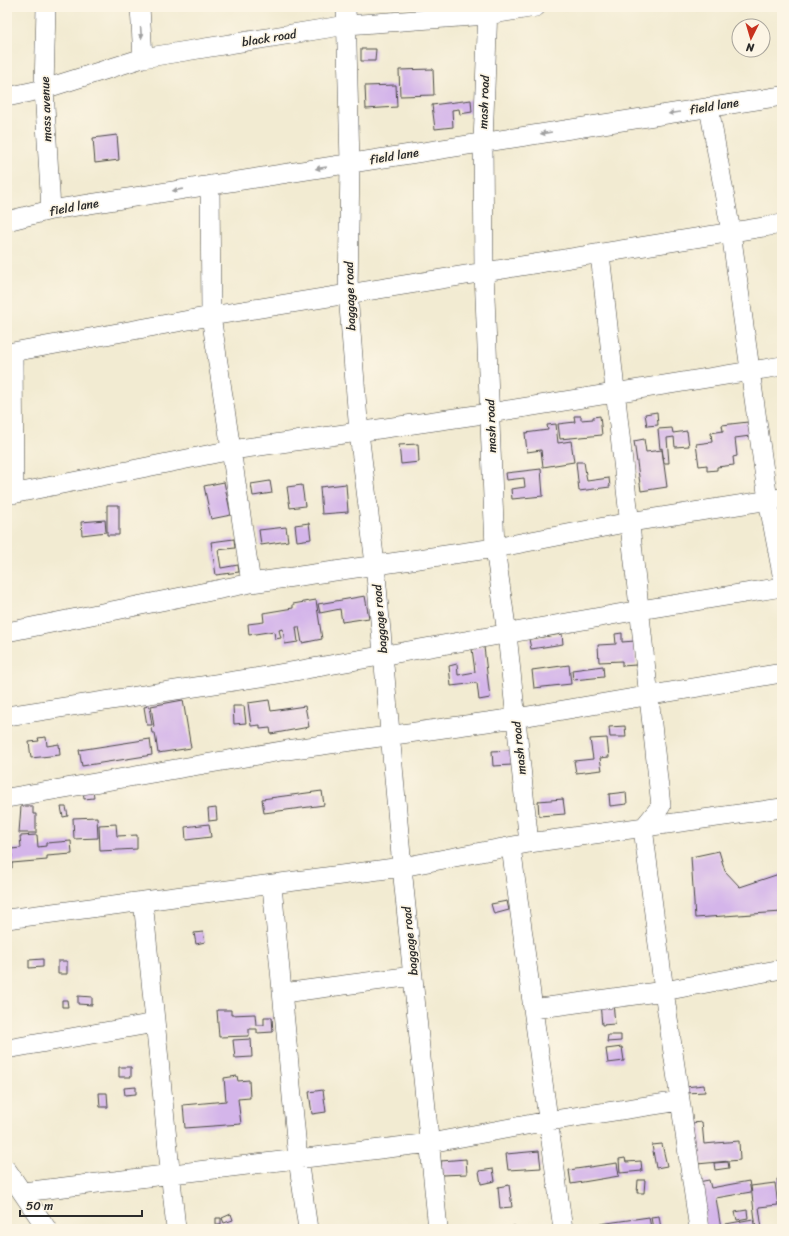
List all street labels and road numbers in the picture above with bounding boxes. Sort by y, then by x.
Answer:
street label: black road [240,23,298,53]
street label: mash road [472,74,496,129]
street label: mass avenue [34,76,58,142]
street label: field lane [688,91,740,121]
street label: field lane [368,141,420,171]
street label: field lane [48,192,101,222]
street label: baggage road [338,260,362,331]
street label: mash road [479,398,503,453]
street label: baggage road [366,583,394,654]
street label: mash road [505,720,533,776]
street label: baggage road [395,905,425,977]

